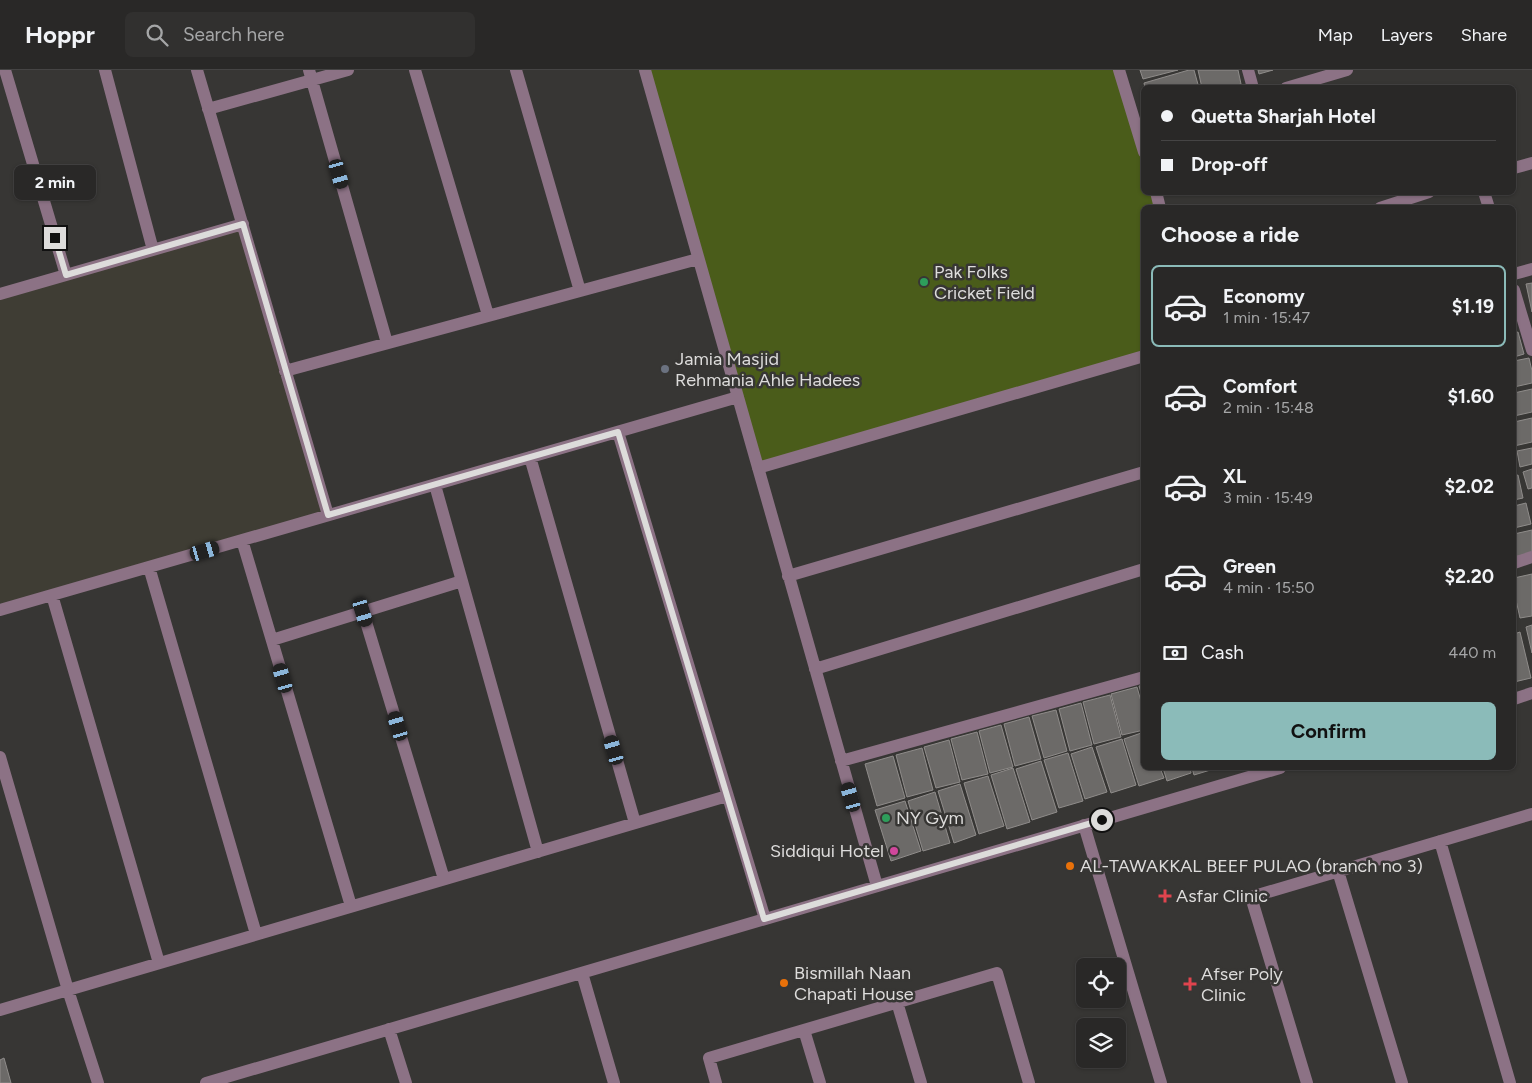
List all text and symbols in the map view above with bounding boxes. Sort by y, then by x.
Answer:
search box [125,12,475,57]
text: Hoppr [25,20,95,49]
icon: search [143,21,171,49]
text: Search here [183,23,284,46]
text: Map [1318,24,1353,46]
text: Layers [1381,24,1433,46]
text: Share [1461,24,1507,46]
text: Quetta Sharjah Hotel [1191,105,1376,128]
text: Drop-off [1191,153,1268,176]
car [327,158,350,190]
callout: 2 min [14,166,96,200]
text: 2 min [35,173,75,192]
text: Choose a ride [1161,221,1299,248]
route end [44,227,66,249]
place label: Pak Folks Cricket Field [934,261,1035,304]
marker: Pak Folks Cricket Field [918,276,930,288]
icon: car [1163,284,1208,329]
text: Economy [1223,285,1305,308]
text: $1.19 [1452,295,1494,318]
text: 1 min · 15:47 [1223,308,1310,327]
place label: Jamia Masjid Rehmania Ahle Hadees [675,348,860,391]
marker: Jamia Masjid Rehmania Ahle Hadees [659,363,671,375]
icon: car [1163,374,1208,419]
text: Comfort [1223,375,1298,398]
text: $1.60 [1447,385,1494,408]
text: 2 min · 15:48 [1223,398,1314,417]
icon: car [1163,464,1208,509]
text: XL [1223,465,1246,488]
text: $2.02 [1444,475,1494,498]
text: 3 min · 15:49 [1223,488,1313,507]
car [188,540,221,562]
icon: car [1163,554,1208,599]
text: Green [1223,555,1276,578]
text: $2.20 [1444,565,1494,588]
text: 4 min · 15:50 [1223,578,1314,597]
car [351,595,374,629]
icon: cash [1161,639,1189,667]
text: Cash [1201,641,1244,664]
text: 440 m [1448,643,1496,662]
car [271,662,294,694]
button: Confirm [1161,702,1496,760]
car [386,709,409,743]
car [602,734,625,766]
car [839,781,862,813]
place label: NY Gym [896,807,964,829]
route start [1091,809,1113,831]
marker: NY Gym [880,812,892,824]
place label: Siddiqui Hotel [770,840,884,862]
marker: Siddiqui Hotel [888,845,900,857]
place label: AL-TAWAKKAL BEEF PULAO (branch no 3) [1080,855,1423,877]
marker: AL-TAWAKKAL BEEF PULAO (branch no 3) [1064,860,1076,872]
place label: Asfar Clinic [1176,885,1268,907]
marker: Asfar Clinic [1158,889,1172,903]
map controls [1076,958,1126,1068]
button: locate [1076,958,1126,1008]
place label: Bismillah Naan Chapati House [794,962,914,1005]
place label: Afser Poly Clinic [1201,963,1283,1006]
marker: Bismillah Naan Chapati House [778,977,790,989]
marker: Afser Poly Clinic [1183,977,1197,991]
button: layers [1076,1018,1126,1068]

